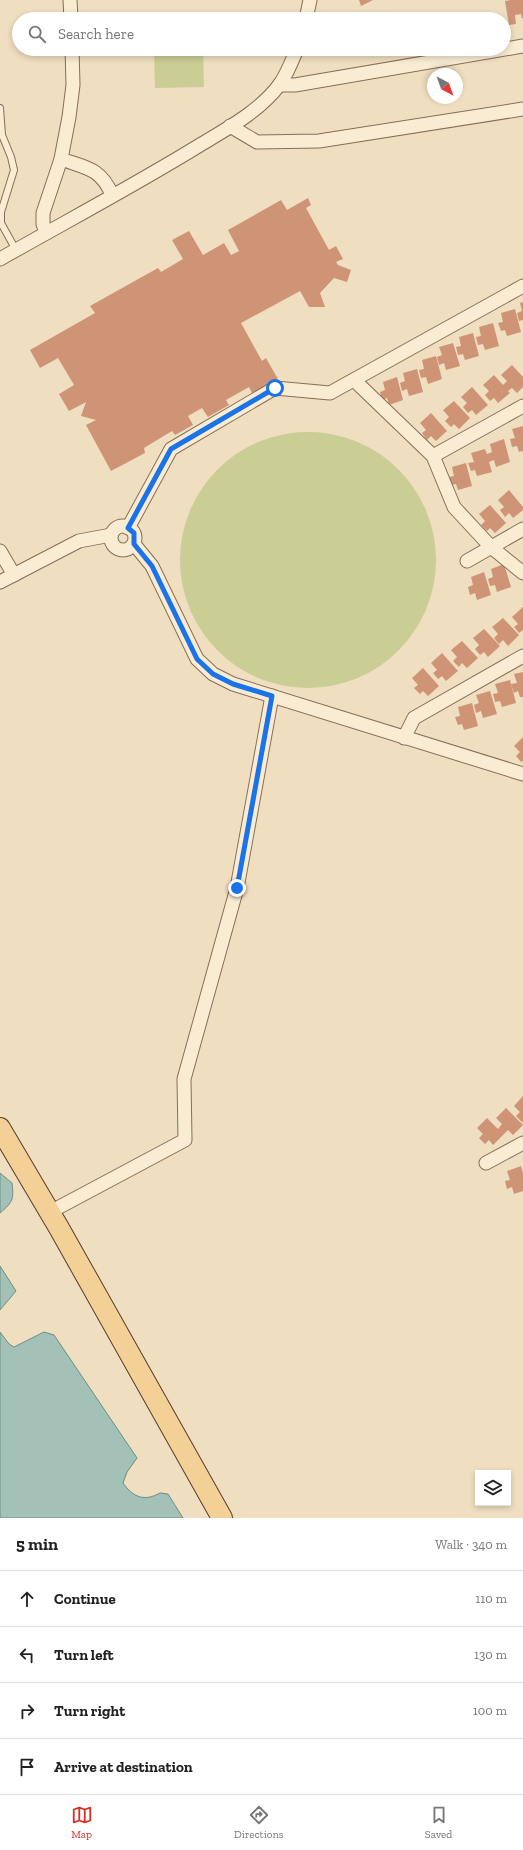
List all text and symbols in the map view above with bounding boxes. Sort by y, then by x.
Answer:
search box [12,12,511,56]
icon: search [26,23,48,45]
text: Search here [58,25,134,43]
north arrow [427,68,463,104]
route start [266,379,284,397]
route end [228,879,246,897]
map controls [475,1470,511,1506]
button: layers [475,1470,511,1506]
text: 5 min [16,1534,58,1554]
text: Walk · 340 m [435,1537,507,1552]
icon: ahead [16,1588,38,1610]
text: Continue [54,1590,116,1608]
text: 110 m [475,1591,507,1606]
icon: left [16,1644,38,1666]
text: Turn left [54,1646,114,1664]
text: 130 m [474,1647,507,1662]
icon: right [16,1700,38,1722]
text: Turn right [54,1702,125,1720]
text: 100 m [473,1703,507,1718]
icon: arrive [16,1756,38,1778]
text: Arrive at destination [54,1758,193,1776]
tab: Map [71,1804,93,1841]
tab: Directions [234,1804,284,1841]
tab: Saved [425,1804,452,1841]

